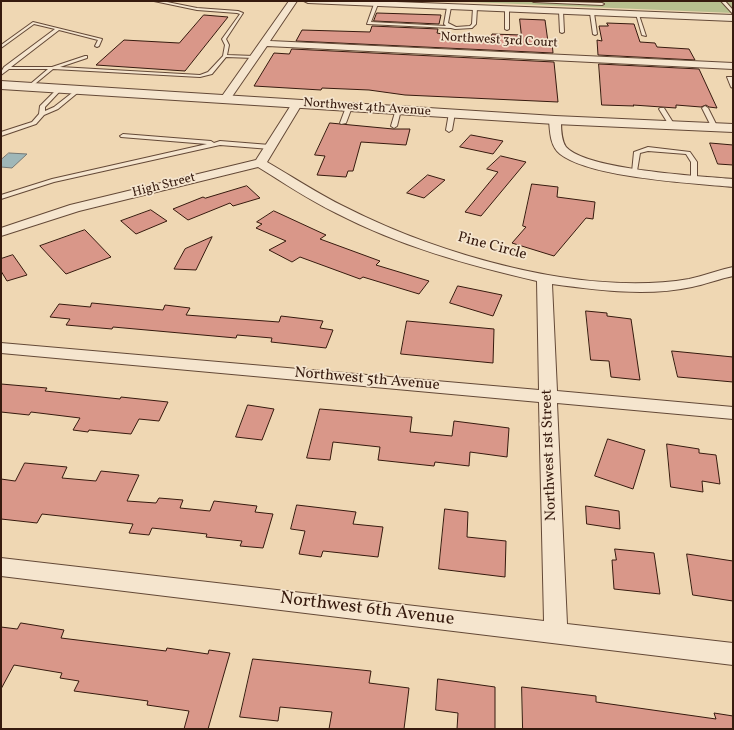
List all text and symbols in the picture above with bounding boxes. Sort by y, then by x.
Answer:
street label: Northwest 3rd Court [440,30,558,52]
street label: Northwest 4th Avenue [303,96,431,120]
street label: High Street [131,171,197,201]
street label: Pine Circle [455,229,529,265]
street label: Northwest 5th Avenue [294,365,440,395]
street label: Northwest 1st Street [539,389,561,521]
street label: Northwest 6th Avenue [279,589,455,631]

